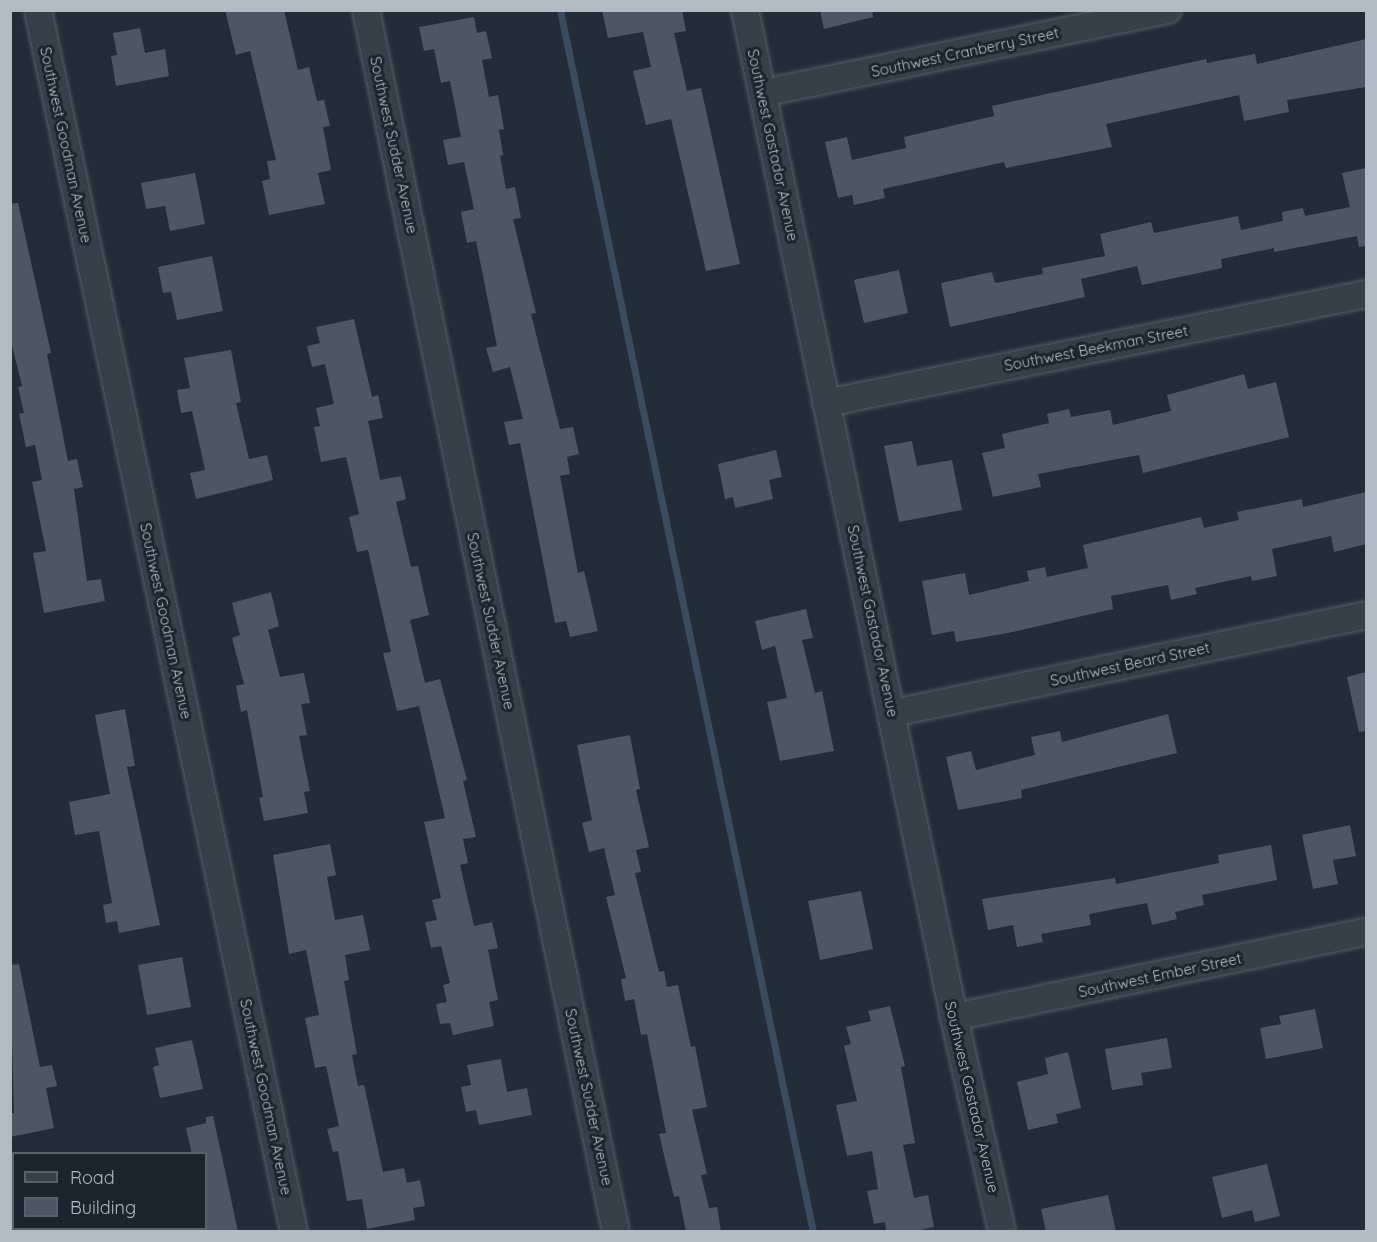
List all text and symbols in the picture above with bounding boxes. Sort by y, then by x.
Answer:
street label: Southwest Cranberry Street [869,23,1061,81]
street label: Southwest Goodman Avenue [36,45,96,245]
street label: Southwest Gastador Avenue [744,47,802,243]
street label: Southwest Sudder Avenue [366,55,422,235]
street label: Southwest Beekman Street [1003,321,1189,375]
street label: Southwest Goodman Avenue [136,521,196,721]
street label: Southwest Gastador Avenue [844,523,902,719]
street label: Southwest Sudder Avenue [463,531,519,711]
street label: Southwest Beard Street [1049,638,1211,690]
street label: Southwest Ember Street [1077,949,1243,1001]
street label: Southwest Goodman Avenue [236,997,296,1197]
street label: Southwest Gastador Avenue [941,1000,1003,1194]
street label: Southwest Sudder Avenue [561,1007,617,1187]
legend [12,1152,207,1230]
text: Road [70,1166,115,1189]
text: Building [70,1196,136,1219]

